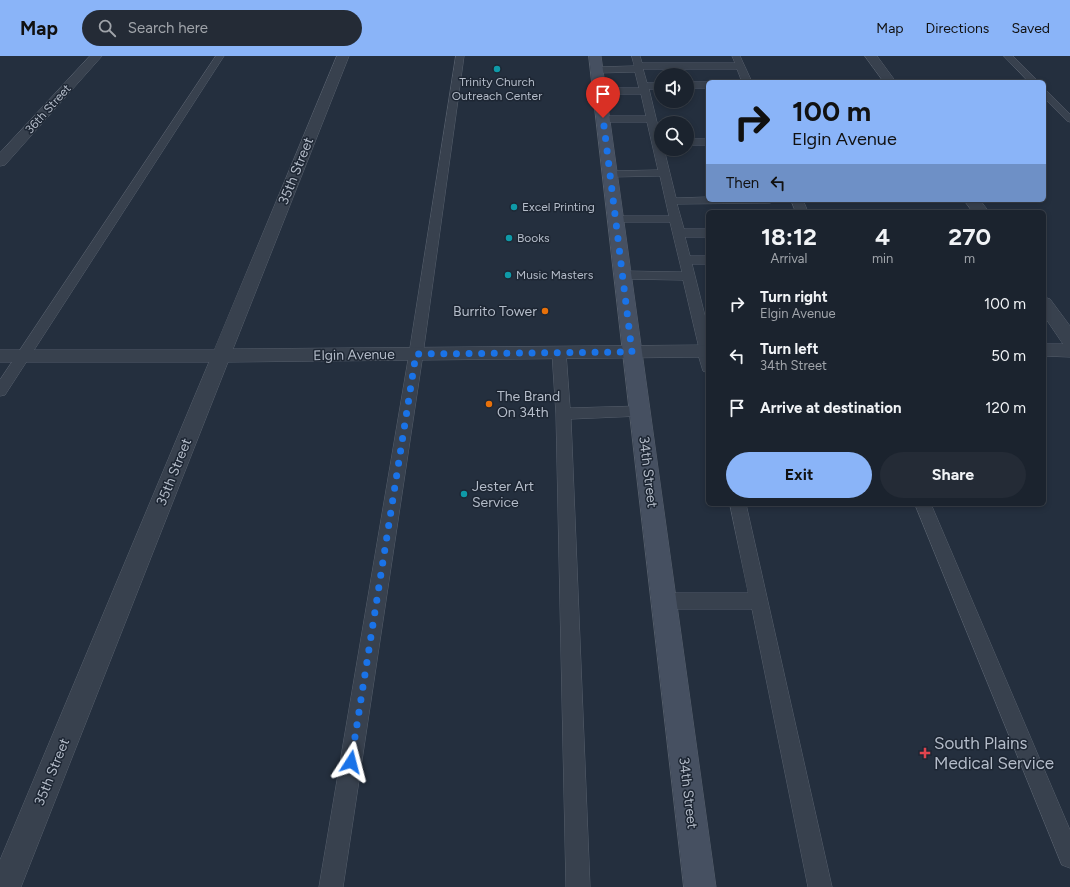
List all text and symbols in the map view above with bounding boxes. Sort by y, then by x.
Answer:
search box [82,10,362,46]
text: Map [20,17,58,40]
icon: search [96,17,118,39]
text: Search here [128,19,208,37]
text: Map [876,20,904,37]
text: Directions [926,20,989,37]
text: Saved [1011,20,1050,37]
marker: Trinity Church Outreach Center [492,64,502,74]
map controls [654,68,694,156]
button: sound [654,68,694,108]
place label: Trinity Church Outreach Center [452,75,542,103]
pin [586,77,620,118]
street label: 36th Street [22,81,74,136]
icon: arrive [592,83,614,105]
text: 100 m [792,94,871,128]
icon: right [726,96,778,148]
button: search [654,116,694,156]
text: Elgin Avenue [792,128,897,150]
street label: 35th Street [275,135,317,207]
icon: left [767,172,789,194]
text: Then [726,174,759,192]
place label: Excel Printing [522,200,595,214]
marker: Excel Printing [509,202,519,212]
text: 18:12 [761,222,817,251]
text: 4 [875,222,890,251]
text: 270 [948,222,991,251]
place label: Books [517,231,550,245]
marker: Books [504,233,514,243]
text: Arrival [771,251,807,266]
text: min [872,251,893,266]
text: m [964,251,975,266]
place label: Music Masters [516,268,594,282]
marker: Music Masters [503,270,513,280]
text: Turn right [760,288,828,306]
icon: right [726,293,748,315]
text: 100 m [984,295,1026,313]
place label: Burrito Tower [453,303,537,320]
marker: Burrito Tower [540,306,550,316]
text: Elgin Avenue [760,306,836,321]
text: Turn left [760,340,818,358]
icon: left [726,345,748,367]
street label: Elgin Avenue [313,346,395,364]
text: 50 m [991,347,1026,365]
text: 34th Street [760,358,827,373]
place label: The Brand On 34th [497,388,560,421]
icon: arrive [726,397,748,419]
marker: The Brand On 34th [484,399,494,409]
text: Arrive at destination [760,399,901,417]
text: 120 m [985,399,1026,417]
street label: 34th Street [635,435,661,509]
street label: 35th Street [153,436,195,508]
button: Exit [726,452,872,498]
button: Share [880,452,1026,498]
place label: Jester Art Service [472,478,534,511]
marker: Jester Art Service [459,489,469,499]
place label: South Plains Medical Service [934,733,1054,773]
street label: 35th Street [31,736,73,808]
position arrow [330,741,372,783]
marker: South Plains Medical Service [919,747,931,759]
street label: 34th Street [675,756,701,830]

